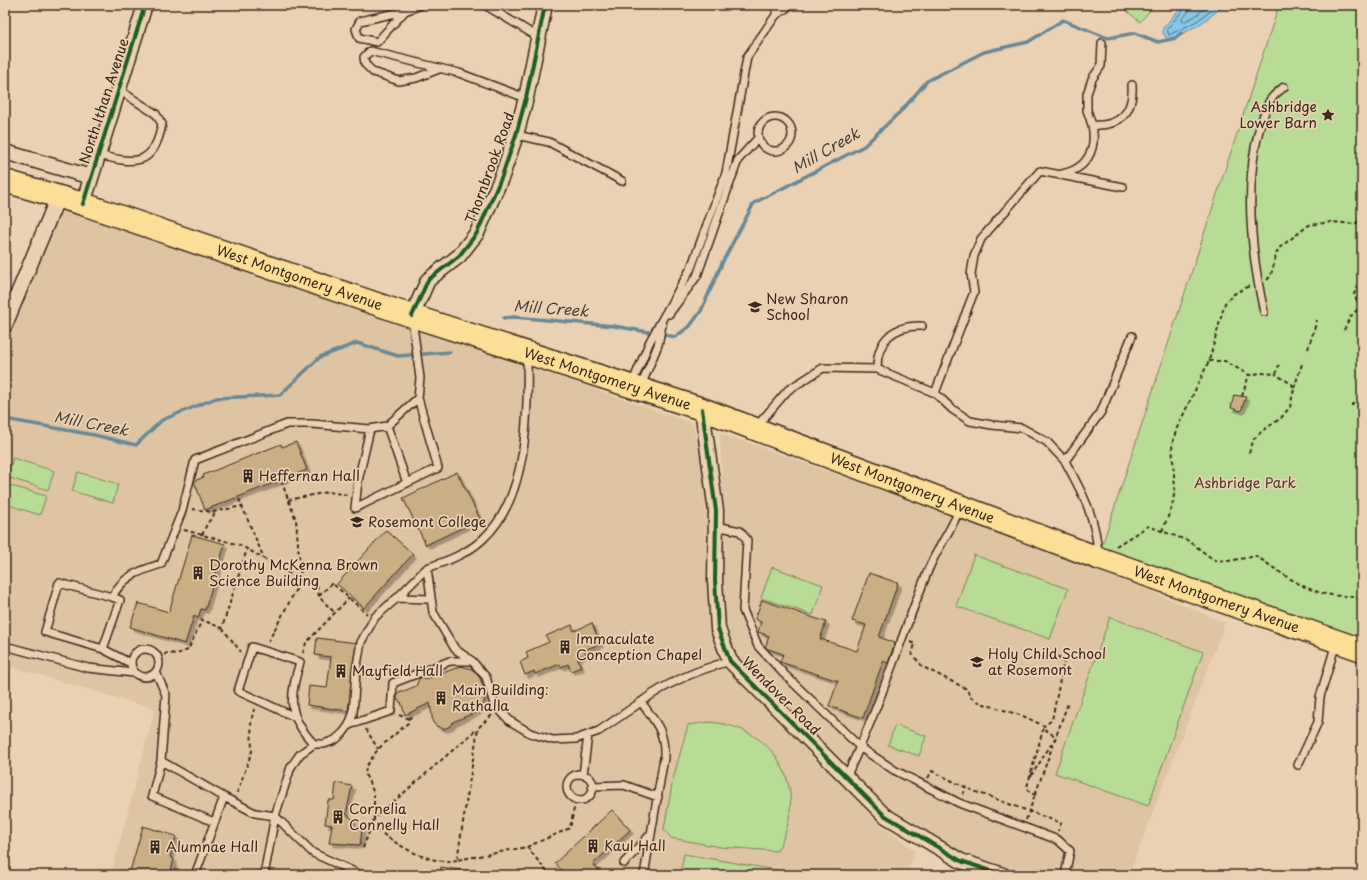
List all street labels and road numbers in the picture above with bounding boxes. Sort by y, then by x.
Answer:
street label: North Ithan Avenue [73,35,134,166]
street label: Thornbrook Road [460,109,519,227]
street label: West Montgomery Avenue [214,239,386,315]
street label: West Montgomery Avenue [521,342,694,415]
street label: West Montgomery Avenue [827,447,998,528]
street label: West Montgomery Avenue [1131,560,1303,638]
street label: Wendover Road [737,652,825,740]

